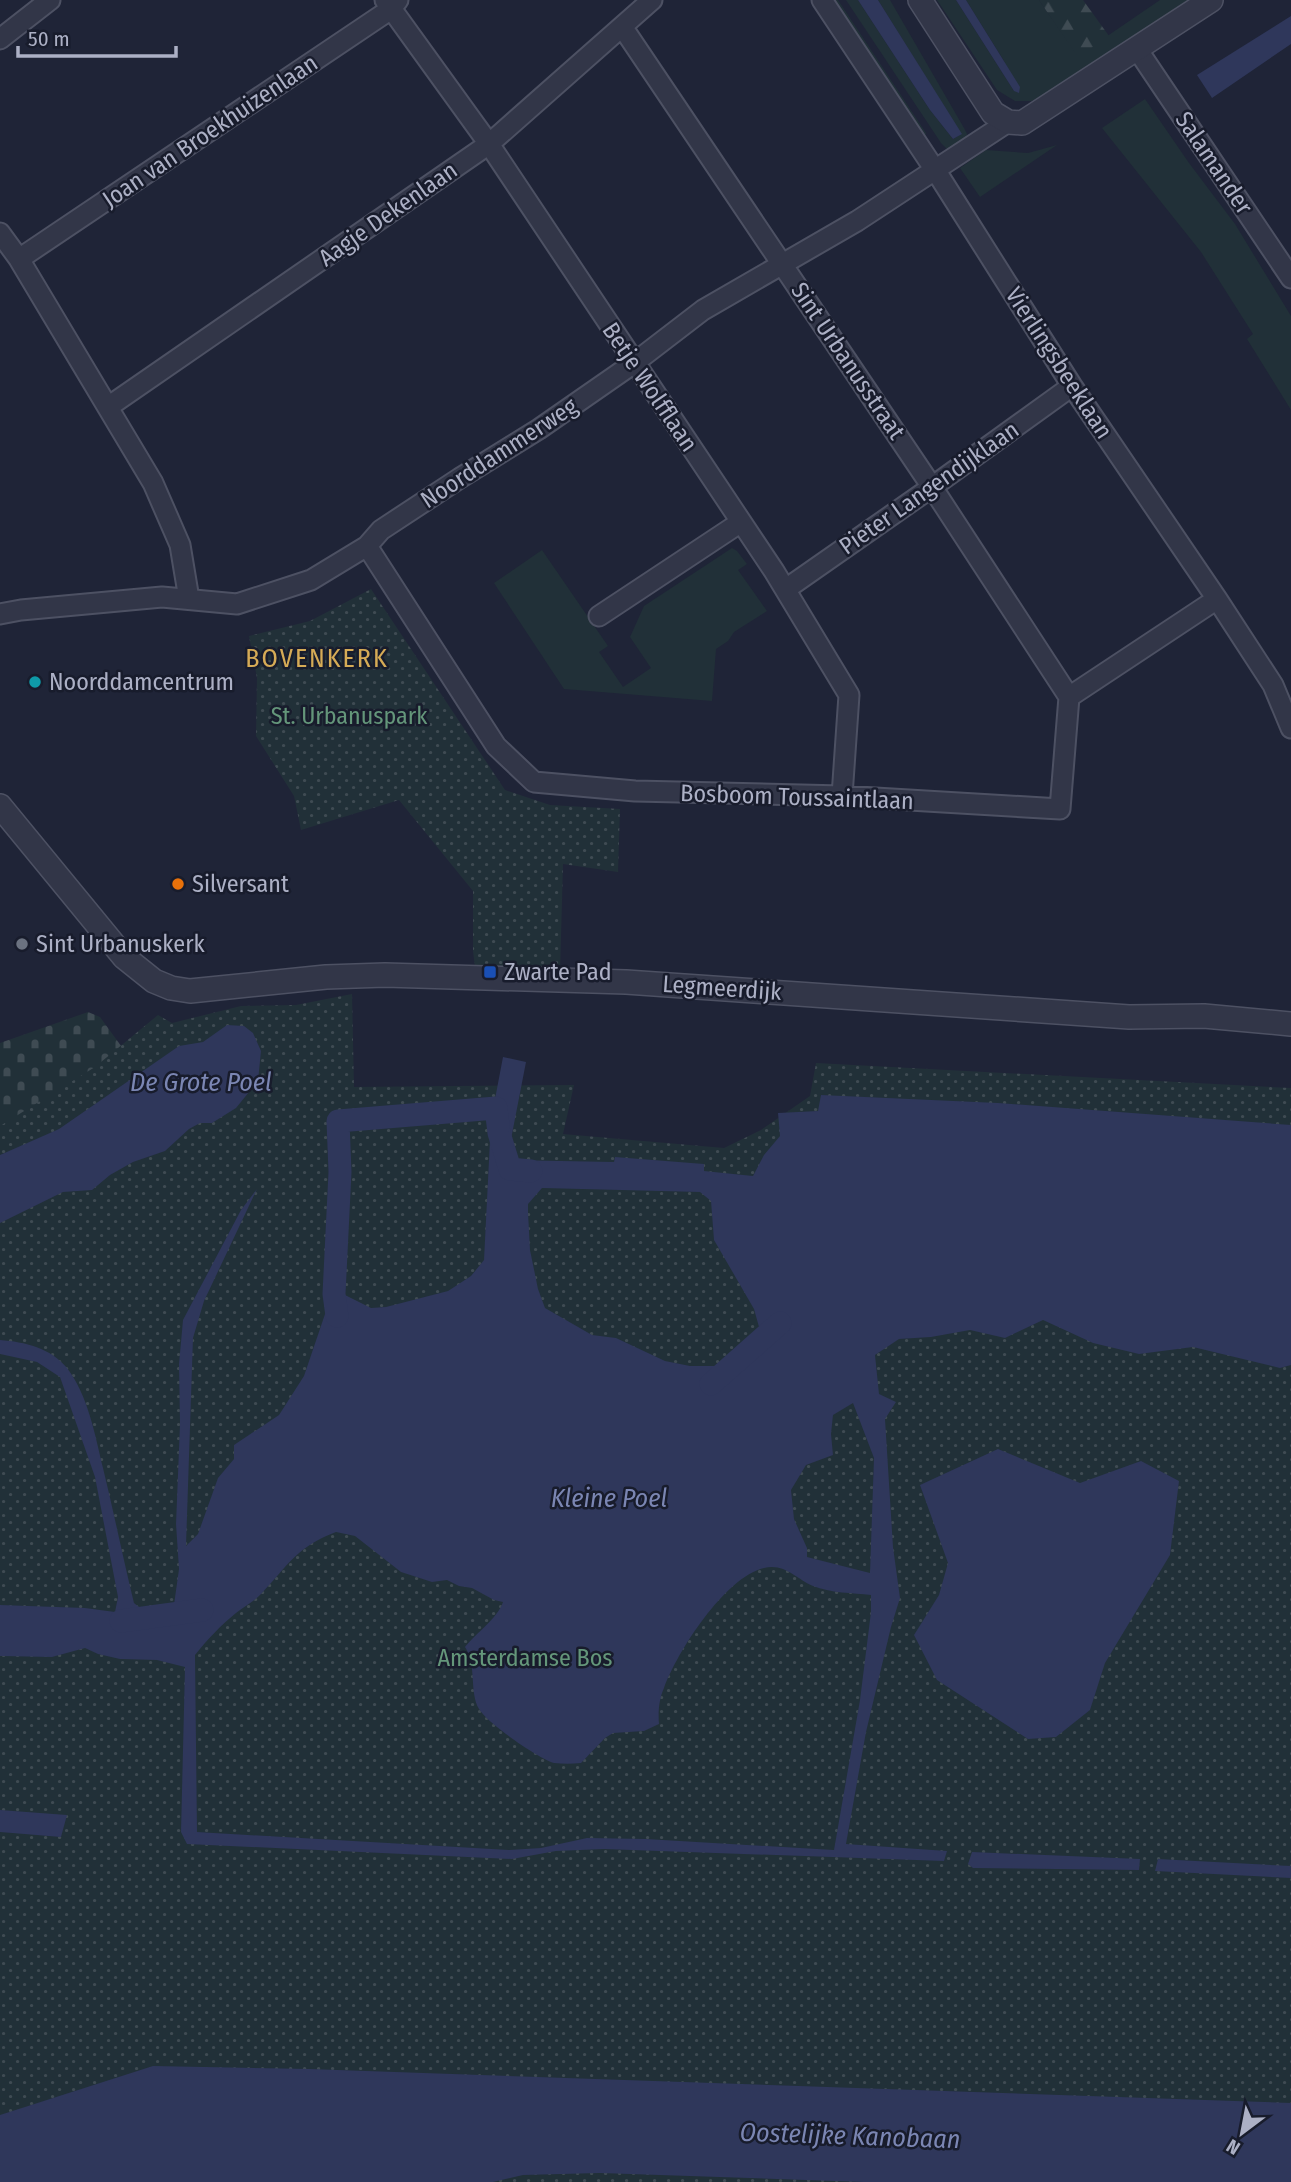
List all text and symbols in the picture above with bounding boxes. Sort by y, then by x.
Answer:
scale bar [18,14,175,58]
text: 50 m [28,26,70,52]
street label: Joan van Broekhuizenlaan [97,49,323,213]
street label: Salamander [1170,107,1259,220]
street label: Aagje Dekenlaan [313,156,463,272]
street label: Sint Urbanusstraat [785,277,911,445]
street label: Vierlingsbeeklaan [1000,282,1118,444]
street label: Betje Wolfflaan [597,317,703,457]
street label: Noorddammerweg [415,392,583,514]
street label: Pieter Langendijklaan [834,416,1024,560]
district label: BOVENKERK [245,643,389,674]
place label: Noorddamcentrum [49,668,234,696]
marker: Noorddamcentrum [27,674,43,690]
park label: St. Urbanuspark [271,702,428,730]
street label: Bosboom Toussaintlaan [680,779,914,815]
place label: Silversant [192,870,289,898]
marker: Silversant [170,876,186,892]
place label: Sint Urbanuskerk [36,930,206,958]
marker: Sint Urbanuskerk [14,936,30,952]
place label: Zwarte Pad [504,958,612,986]
marker: Zwarte Pad [482,964,498,980]
street label: Legmeerdijk [662,970,783,1006]
water label: De Grote Poel [130,1067,272,1098]
water label: Kleine Poel [551,1483,667,1514]
park label: Amsterdamse Bos [437,1644,613,1672]
north arrow [1207,2098,1277,2168]
water label: Oostelijke Kanobaan [739,2117,961,2155]
text: N [1222,2134,1244,2160]

